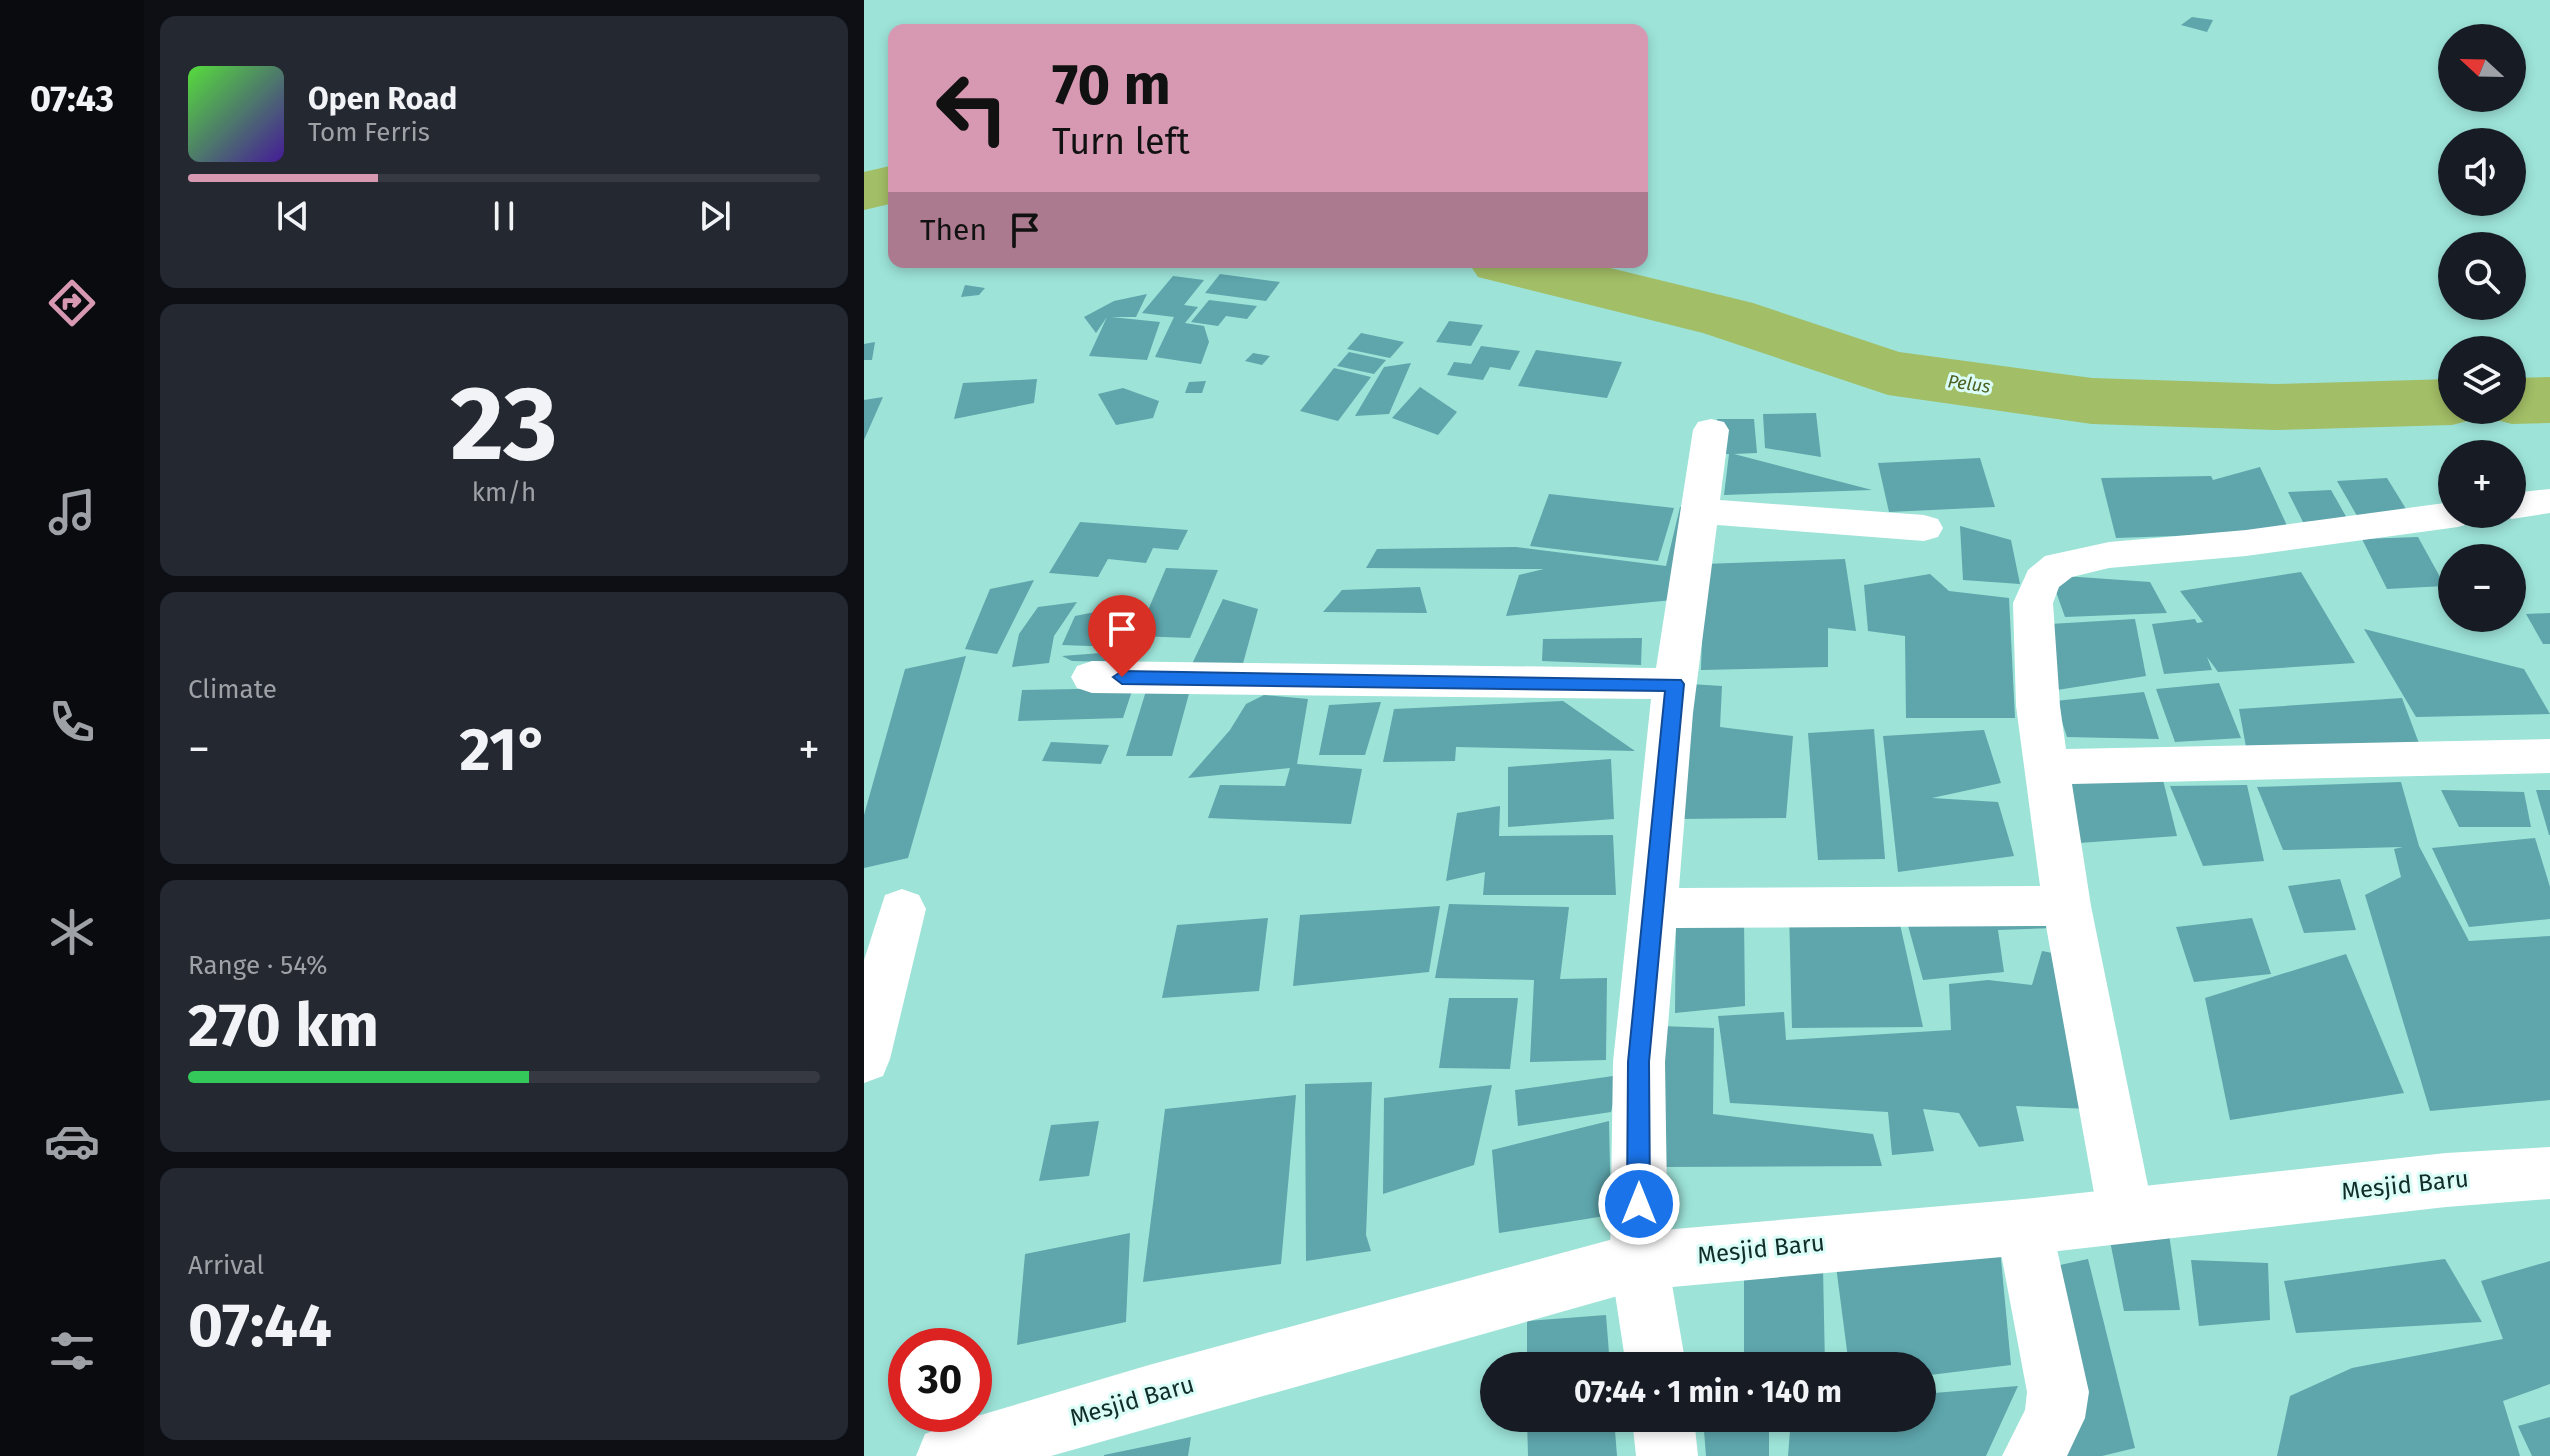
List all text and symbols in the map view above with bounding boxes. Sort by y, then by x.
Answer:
north arrow [2438,24,2526,112]
map controls [2438,24,2526,632]
text: 70 m [1052,52,1171,119]
icon: left [920,56,1024,160]
text: 07:43 [30,77,114,121]
text: Open Road [308,81,457,117]
text: Tom Ferris [308,117,430,148]
text: Turn left [1052,120,1190,164]
button: sound [2438,128,2526,216]
icon: previous [271,194,315,238]
icon: pause [482,194,526,238]
icon: next [693,194,737,238]
icon: arrive [1003,208,1047,252]
text: Then [920,212,987,248]
button: search [2438,232,2526,320]
icon: directions [44,275,100,331]
button: layers [2438,336,2526,424]
text: 23 [450,362,558,487]
water label: Pelus [1946,370,1992,398]
button: + [2438,440,2526,528]
text: km/h [472,477,536,508]
icon: music [44,484,100,540]
button: − [2438,544,2526,632]
pin [1088,595,1156,677]
icon: arrive [1100,607,1144,651]
text: Climate [188,674,277,705]
icon: phone [44,694,100,750]
text: 21° [460,714,548,786]
text: − [188,723,210,776]
text: + [798,723,820,776]
icon: climate [44,904,100,960]
text: Range · 54% [188,950,327,981]
text: 270 km [188,990,379,1062]
icon: car [44,1113,100,1169]
position arrow [1597,1162,1681,1246]
street label: Mesjid Baru [2340,1164,2470,1206]
street label: Mesjid Baru [1696,1228,1826,1270]
text: Arrival [188,1250,264,1281]
text: 07:44 [188,1290,332,1362]
icon: filters [44,1323,100,1379]
speed limit sign: 30 [888,1328,992,1432]
street label: Mesjid Baru [1067,1370,1197,1432]
text: 07:44 · 1 min · 140 m [1574,1374,1842,1410]

